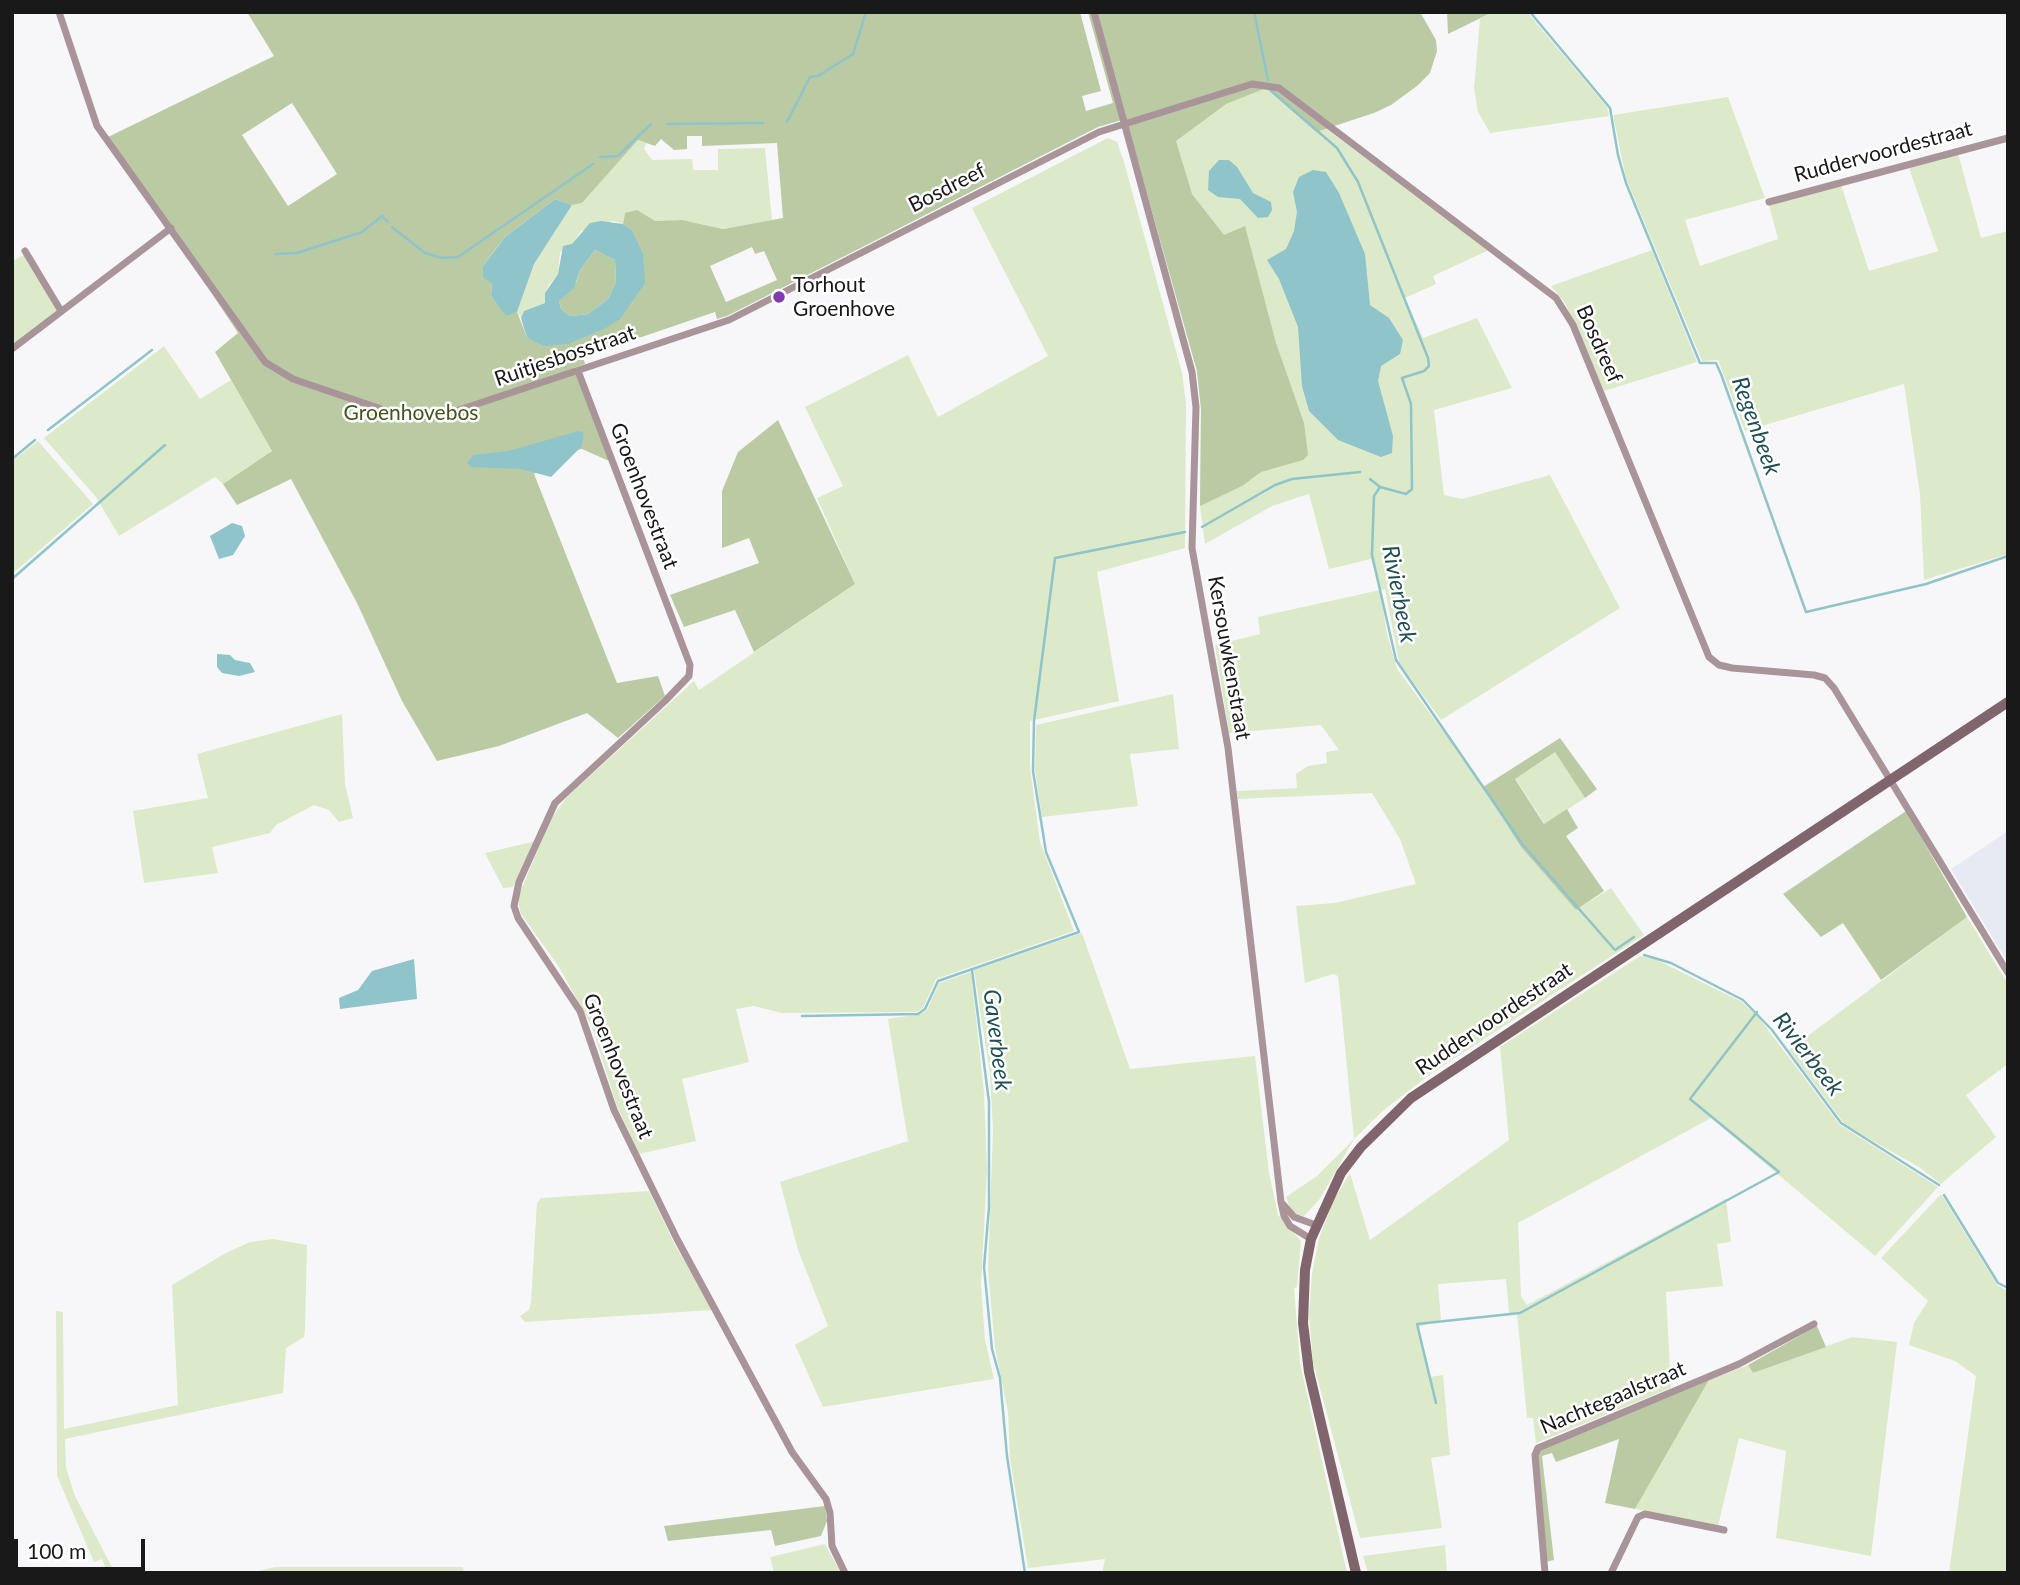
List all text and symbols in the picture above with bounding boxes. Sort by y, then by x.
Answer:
street label: Ruddervoordestraat [1791,116,1975,188]
street label: Bosdreef [904,158,990,218]
place label: Torhout Groenhove [793,272,895,322]
marker: Torhout Groenhove [771,289,787,305]
street label: Bosdreef [1571,301,1627,387]
street label: Ruitjesbosstraat [491,320,639,392]
water label: Regenbeek [1725,373,1787,479]
park label: Groenhovebos [344,400,478,426]
street label: Groenhovestraat [605,419,683,573]
water label: Rivierbeek [1376,543,1422,645]
street label: Kersouwkenstraat [1202,574,1256,742]
street label: Ruddervoordestraat [1411,957,1577,1081]
water label: Gaverbeek [977,988,1017,1092]
street label: Groenhovestraat [577,990,659,1142]
water label: Rivierbeek [1767,1007,1849,1101]
street label: Nachtegaalstraat [1537,1356,1689,1440]
scale bar [18,1526,149,1570]
text: 100 m [27,1538,86,1563]

